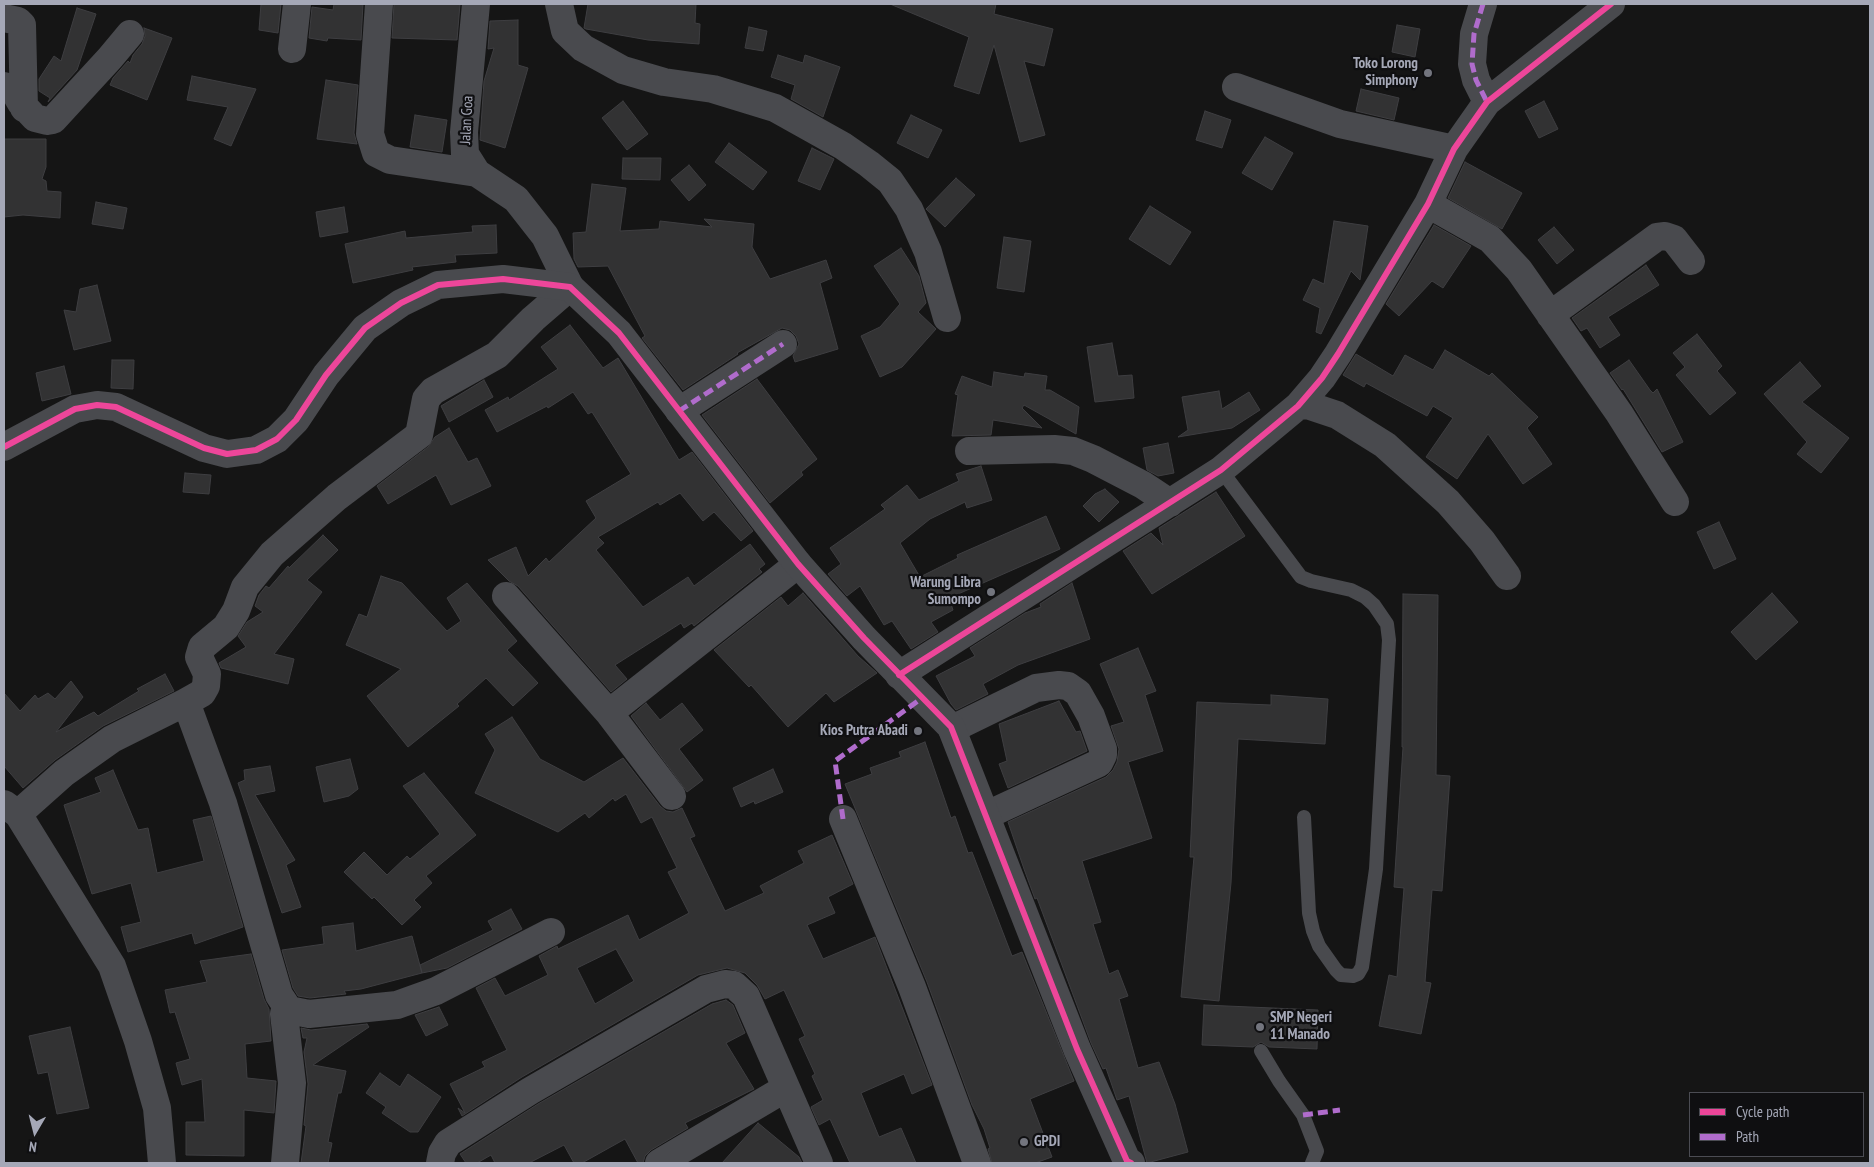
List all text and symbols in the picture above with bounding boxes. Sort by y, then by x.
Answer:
place label: Toko Lorong Simphony [1353,55,1418,90]
marker: Toko Lorong Simphony [1422,67,1434,79]
street label: Jalan Goa [457,95,477,145]
place label: Warung Libra Sumompo [910,574,981,609]
marker: Warung Libra Sumompo [985,586,997,598]
place label: Kios Putra Abadi [820,722,908,740]
marker: Kios Putra Abadi [912,725,924,737]
place label: SMP Negeri 11 Manado [1270,1009,1332,1044]
marker: SMP Negeri 11 Manado [1254,1021,1266,1033]
legend [1689,1092,1864,1157]
text: Cycle path [1736,1102,1789,1121]
north arrow [10,1107,60,1157]
text: Path [1736,1127,1759,1146]
place label: GPDI [1034,1133,1060,1151]
marker: GPDI [1018,1136,1030,1148]
text: N [28,1137,38,1156]

